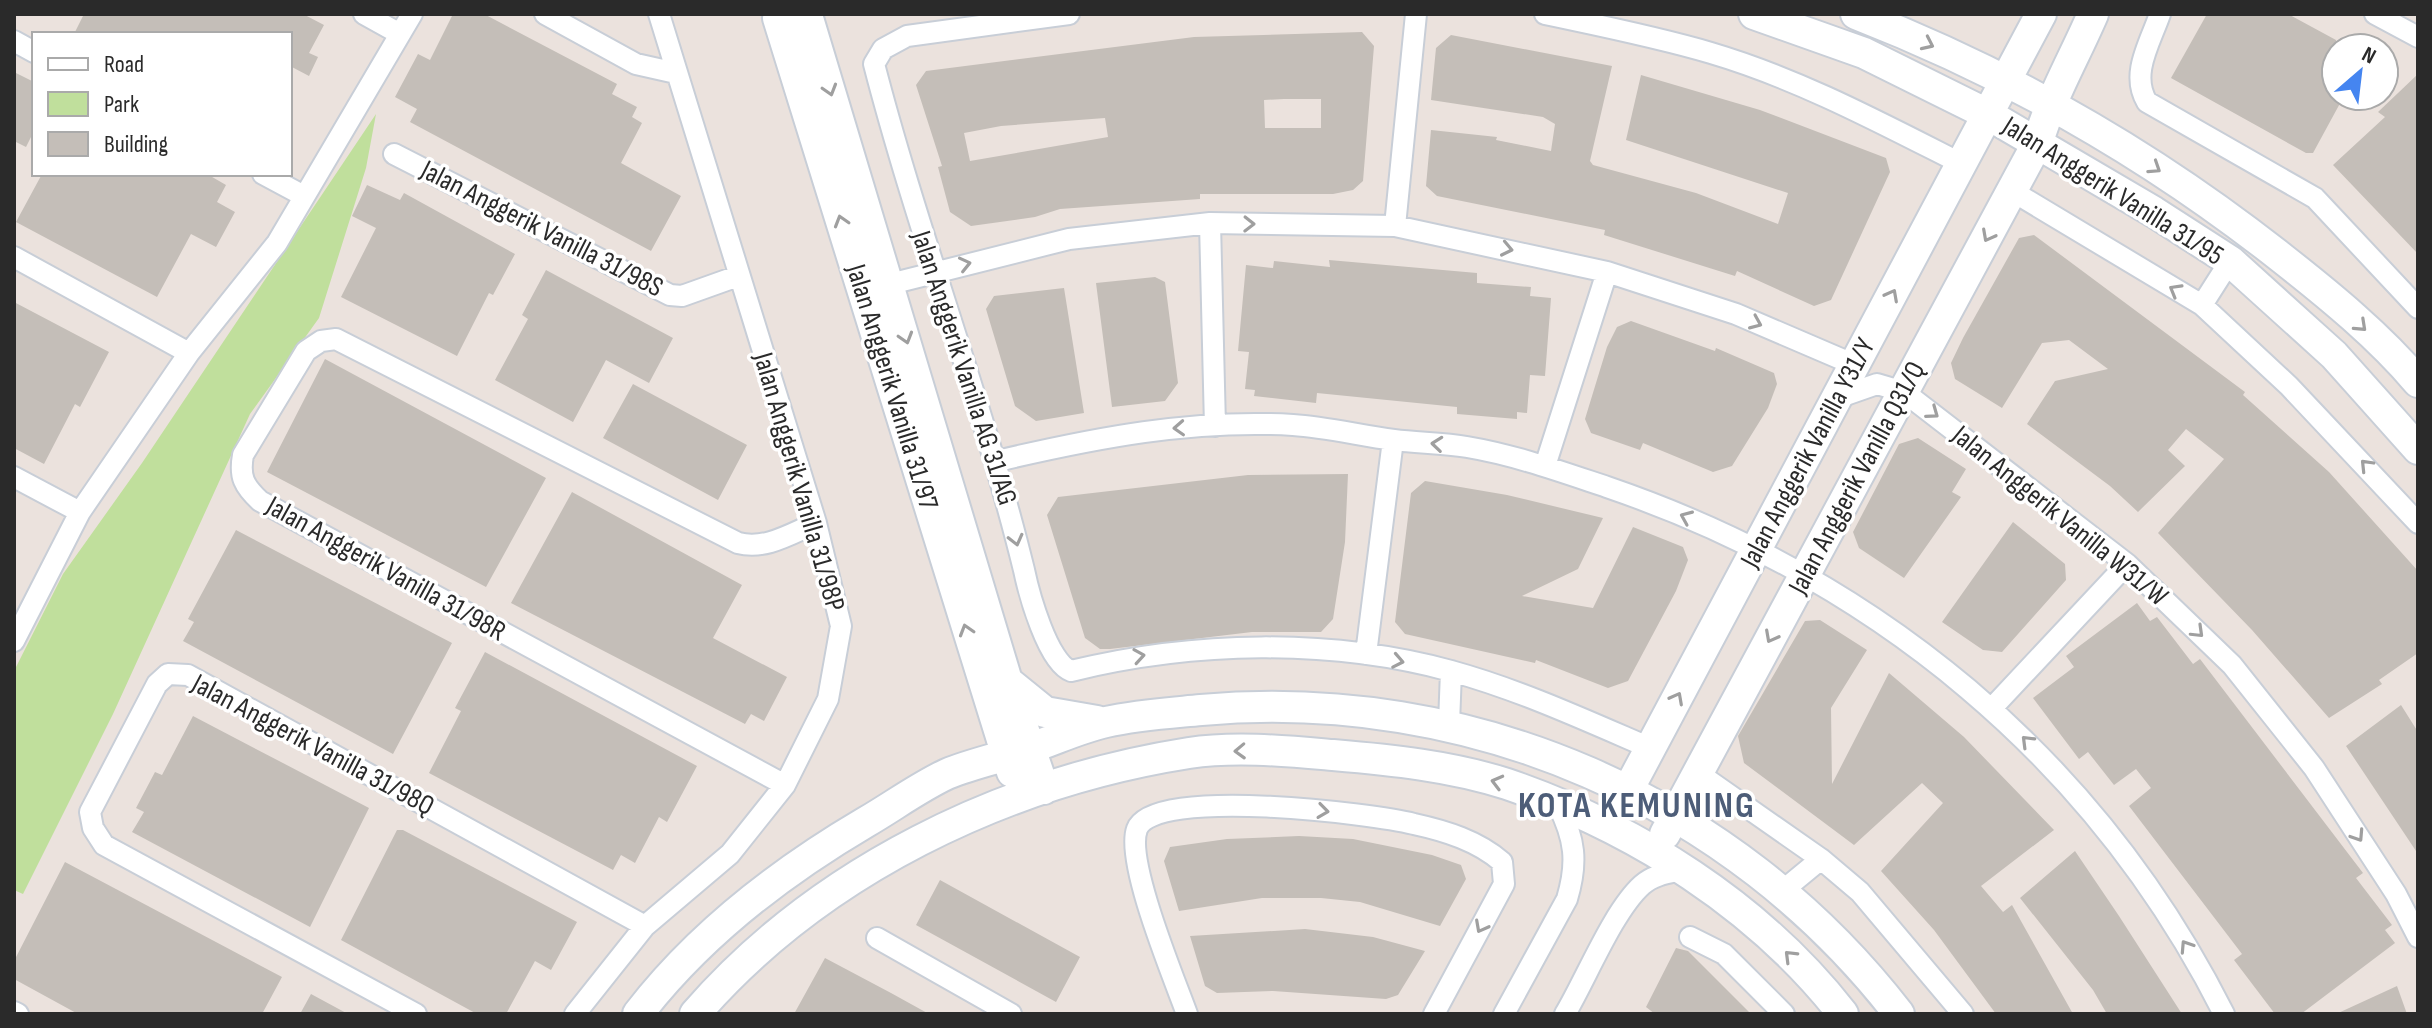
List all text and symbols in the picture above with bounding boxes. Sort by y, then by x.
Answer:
legend [32,32,292,176]
north arrow [2320,32,2400,112]
one-way arrow [1919,34,1934,50]
text: N [2357,41,2380,70]
text: Road [104,50,144,79]
one-way arrow [821,82,837,96]
text: Park [104,90,139,119]
street label: Jalan Anggerik Vanilla 31/95 [1996,109,2230,272]
text: Building [104,130,168,159]
street label: Jalan Anggerik Vanilla 31/98S [414,153,669,304]
one-way arrow [2146,159,2161,174]
one-way arrow [834,214,850,228]
one-way arrow [1243,215,1256,233]
street label: Jalan Anggerik Vanilla AG 31/AG [904,226,1024,509]
one-way arrow [1982,227,1997,242]
one-way arrow [1500,240,1514,257]
one-way arrow [958,257,972,274]
street label: Jalan Anggerik Vanilla 31/97 [839,260,945,513]
one-way arrow [2169,284,2184,300]
one-way arrow [1883,289,1898,304]
one-way arrow [1748,313,1762,329]
one-way arrow [2352,317,2366,332]
one-way arrow [897,331,913,345]
street label: Jalan Anggerik Vanilla Y31/Y [1733,332,1883,574]
street label: Jalan Anggerik Vanilla 31/98P [746,348,852,615]
street label: Jalan Anggerik Vanilla Q31/Q [1781,356,1932,601]
one-way arrow [1924,404,1939,418]
street label: Jalan Anggerik Vanilla W31/W [1945,418,2174,613]
one-way arrow [1172,419,1185,436]
one-way arrow [1430,436,1443,453]
one-way arrow [2361,460,2375,474]
street label: Jalan Anggerik Vanilla 31/98R [260,489,511,649]
one-way arrow [1679,511,1694,527]
one-way arrow [1007,533,1024,547]
one-way arrow [959,623,975,637]
one-way arrow [2189,623,2203,637]
one-way arrow [1766,629,1781,643]
one-way arrow [1132,649,1146,666]
one-way arrow [1391,651,1405,668]
street label: Jalan Anggerik Vanilla 31/98Q [185,667,440,823]
one-way arrow [1668,691,1683,706]
one-way arrow [2021,736,2036,750]
one-way arrow [1233,742,1246,760]
one-way arrow [1491,775,1505,792]
district label: KOTA KEMUNING [1518,785,1756,828]
one-way arrow [1316,802,1330,819]
one-way arrow [2349,827,2364,841]
one-way arrow [1476,919,1491,934]
one-way arrow [2180,940,2195,955]
one-way arrow [1785,951,1799,965]

